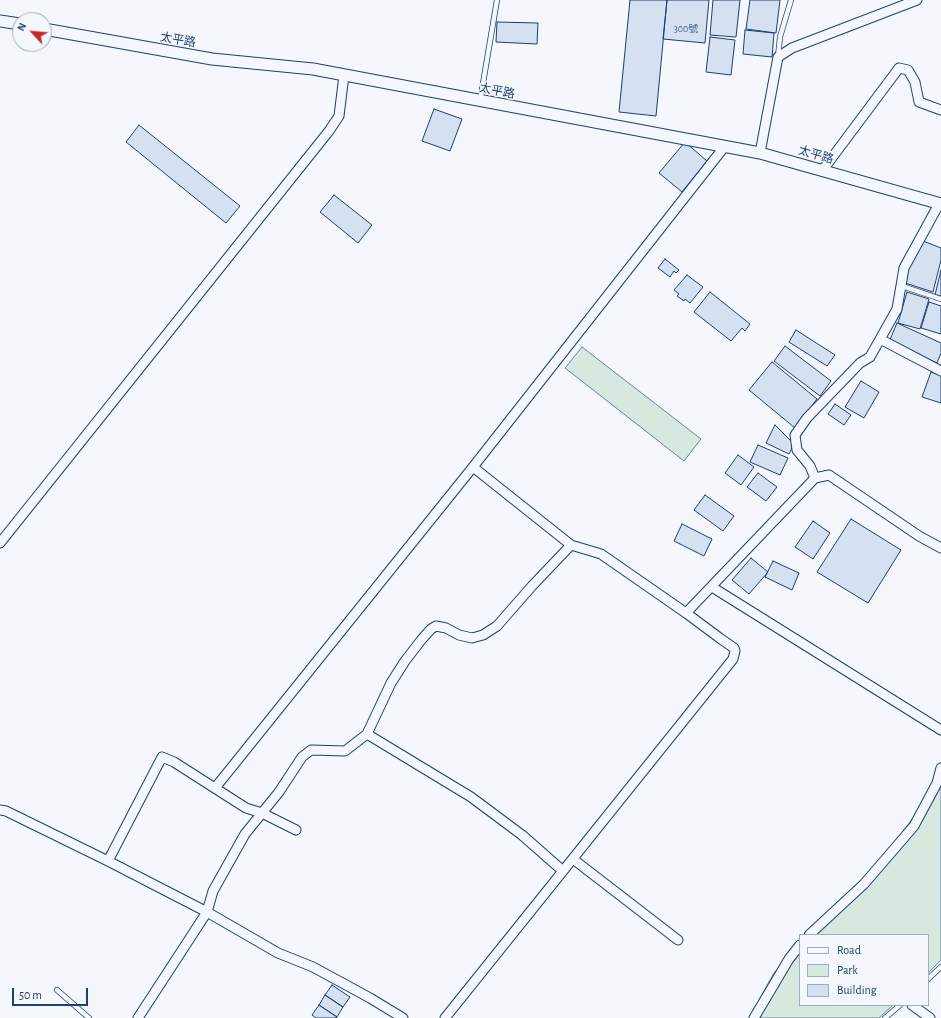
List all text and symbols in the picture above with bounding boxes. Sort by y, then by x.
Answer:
north arrow [12,12,52,52]
text: N [15,21,28,33]
house number: 300號 [674,23,698,35]
street label: 太平路 [159,30,197,50]
street label: 太平路 [478,80,516,102]
street label: 太平路 [797,143,835,167]
legend [799,934,929,1006]
text: Road [837,944,861,956]
text: Park [837,964,858,976]
scale bar [14,980,90,1006]
text: Building [837,984,877,996]
text: 50 m [19,989,42,1001]

